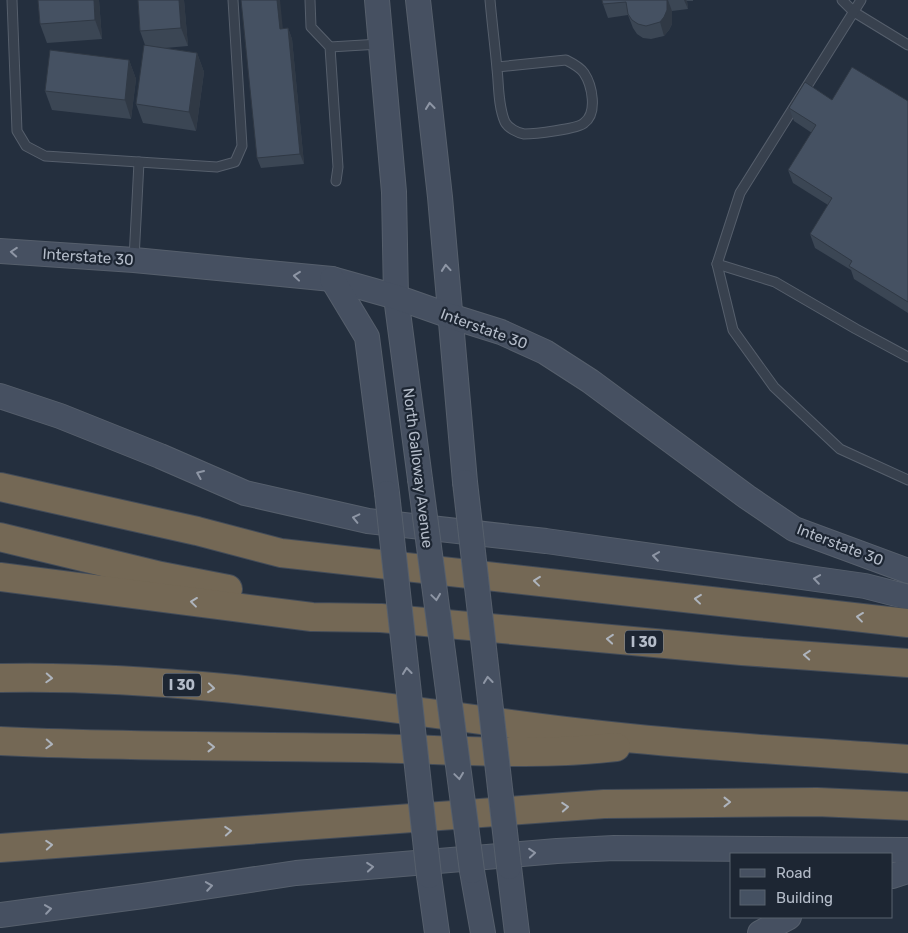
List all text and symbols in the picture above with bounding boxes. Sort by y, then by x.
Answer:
one-way arrow [425,102,436,110]
street label: Interstate 30 [42,245,134,269]
one-way arrow [9,246,17,257]
one-way arrow [440,264,451,272]
one-way arrow [293,271,301,282]
street label: Interstate 30 [438,305,530,353]
street label: North Galloway Avenue [399,387,437,549]
one-way arrow [196,469,205,480]
one-way arrow [351,513,360,524]
street label: Interstate 30 [794,520,886,570]
one-way arrow [652,552,660,562]
one-way arrow [812,574,820,585]
one-way arrow [532,576,540,587]
one-way arrow [430,593,440,601]
one-way arrow [694,594,702,605]
one-way arrow [189,597,198,607]
one-way arrow [855,612,863,623]
road number: I 30 [625,630,663,654]
one-way arrow [606,634,614,645]
one-way arrow [803,650,811,661]
one-way arrow [402,667,413,675]
one-way arrow [45,673,53,683]
road number: I 30 [163,674,201,696]
one-way arrow [483,676,494,684]
one-way arrow [207,682,215,693]
one-way arrow [45,738,53,749]
one-way arrow [208,742,215,752]
one-way arrow [454,771,464,780]
one-way arrow [724,797,731,807]
one-way arrow [561,802,569,813]
one-way arrow [224,826,232,837]
one-way arrow [45,839,53,850]
one-way arrow [529,848,537,859]
legend [730,853,893,918]
one-way arrow [367,861,375,872]
text: Road [776,864,812,882]
one-way arrow [205,882,214,892]
text: Building [776,889,833,907]
one-way arrow [45,904,53,915]

